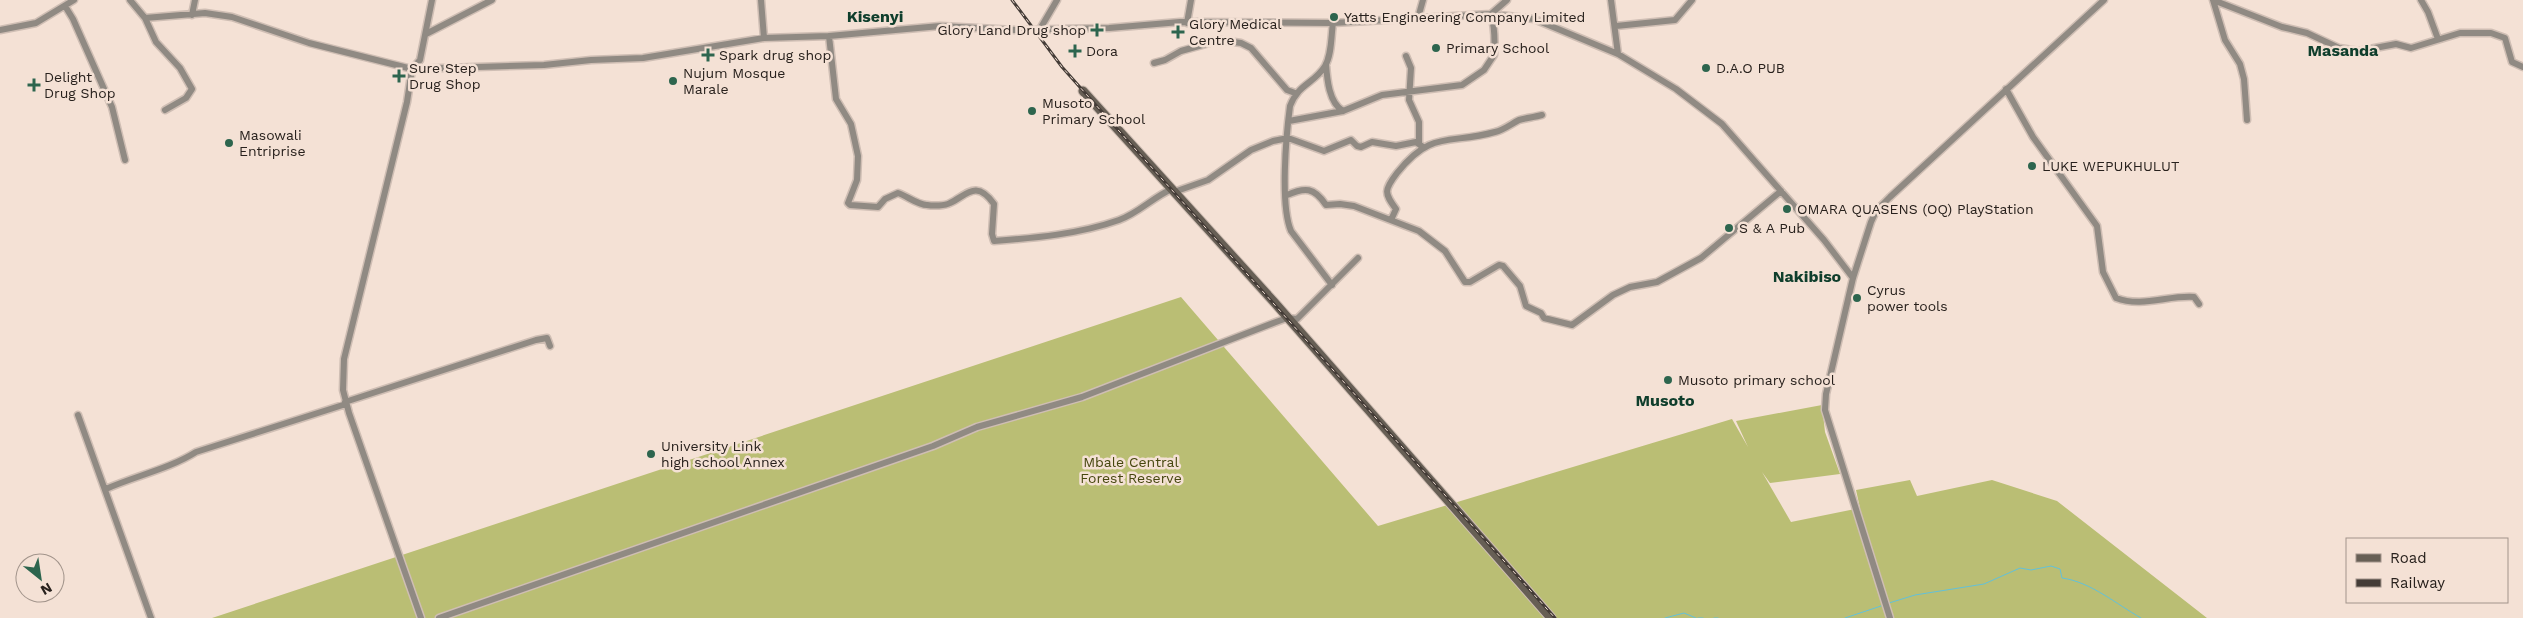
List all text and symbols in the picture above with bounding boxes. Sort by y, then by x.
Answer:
district label: Kisenyi [847,7,903,26]
place label: Yatts Engineering Company Limited [1344,9,1585,25]
marker: Yatts Engineering Company Limited [1328,11,1340,23]
place label: Glory Medical Centre [1189,16,1282,48]
place label: Glory Land Drug shop [937,22,1086,38]
marker: Glory Land Drug shop [1090,23,1104,37]
marker: Glory Medical Centre [1171,25,1185,39]
place label: Primary School [1446,40,1550,56]
district label: Masanda [2308,41,2379,60]
marker: Primary School [1430,42,1442,54]
place label: Dora [1086,43,1118,59]
marker: Dora [1068,44,1082,58]
place label: Spark drug shop [719,47,831,63]
marker: Spark drug shop [701,48,715,62]
place label: Sure Step Drug Shop [409,60,480,92]
place label: D.A.O PUB [1716,60,1785,76]
marker: D.A.O PUB [1700,62,1712,74]
place label: Nujum Mosque Marale [683,65,785,97]
place label: Delight Drug Shop [44,69,115,101]
marker: Sure Step Drug Shop [393,70,405,82]
marker: Nujum Mosque Marale [667,75,679,87]
marker: Delight Drug Shop [28,79,40,91]
place label: Musoto Primary School [1042,95,1146,127]
marker: Musoto Primary School [1026,105,1038,117]
place label: Masowali Entriprise [239,127,305,159]
marker: Masowali Entriprise [223,137,235,149]
place label: LUKE WEPUKHULUT [2042,158,2180,174]
marker: LUKE WEPUKHULUT [2026,160,2038,172]
place label: OMARA QUASENS (OQ) PlayStation [1797,201,2034,217]
marker: OMARA QUASENS (OQ) PlayStation [1781,203,1793,215]
place label: S & A Pub [1739,220,1805,236]
marker: S & A Pub [1723,222,1735,234]
district label: Nakibiso [1773,267,1842,286]
place label: Cyrus power tools [1867,282,1948,314]
marker: Cyrus power tools [1851,292,1863,304]
place label: Musoto primary school [1678,372,1836,388]
marker: Musoto primary school [1662,374,1674,386]
district label: Musoto [1636,391,1695,410]
place label: University Link high school Annex [661,438,785,470]
marker: University Link high school Annex [645,448,657,460]
park label: Mbale Central Forest Reserve [1080,454,1182,486]
legend [2346,538,2508,603]
text: Road [2390,549,2427,567]
north arrow [15,553,65,603]
text: Railway [2390,574,2445,592]
text: N [38,580,55,599]

